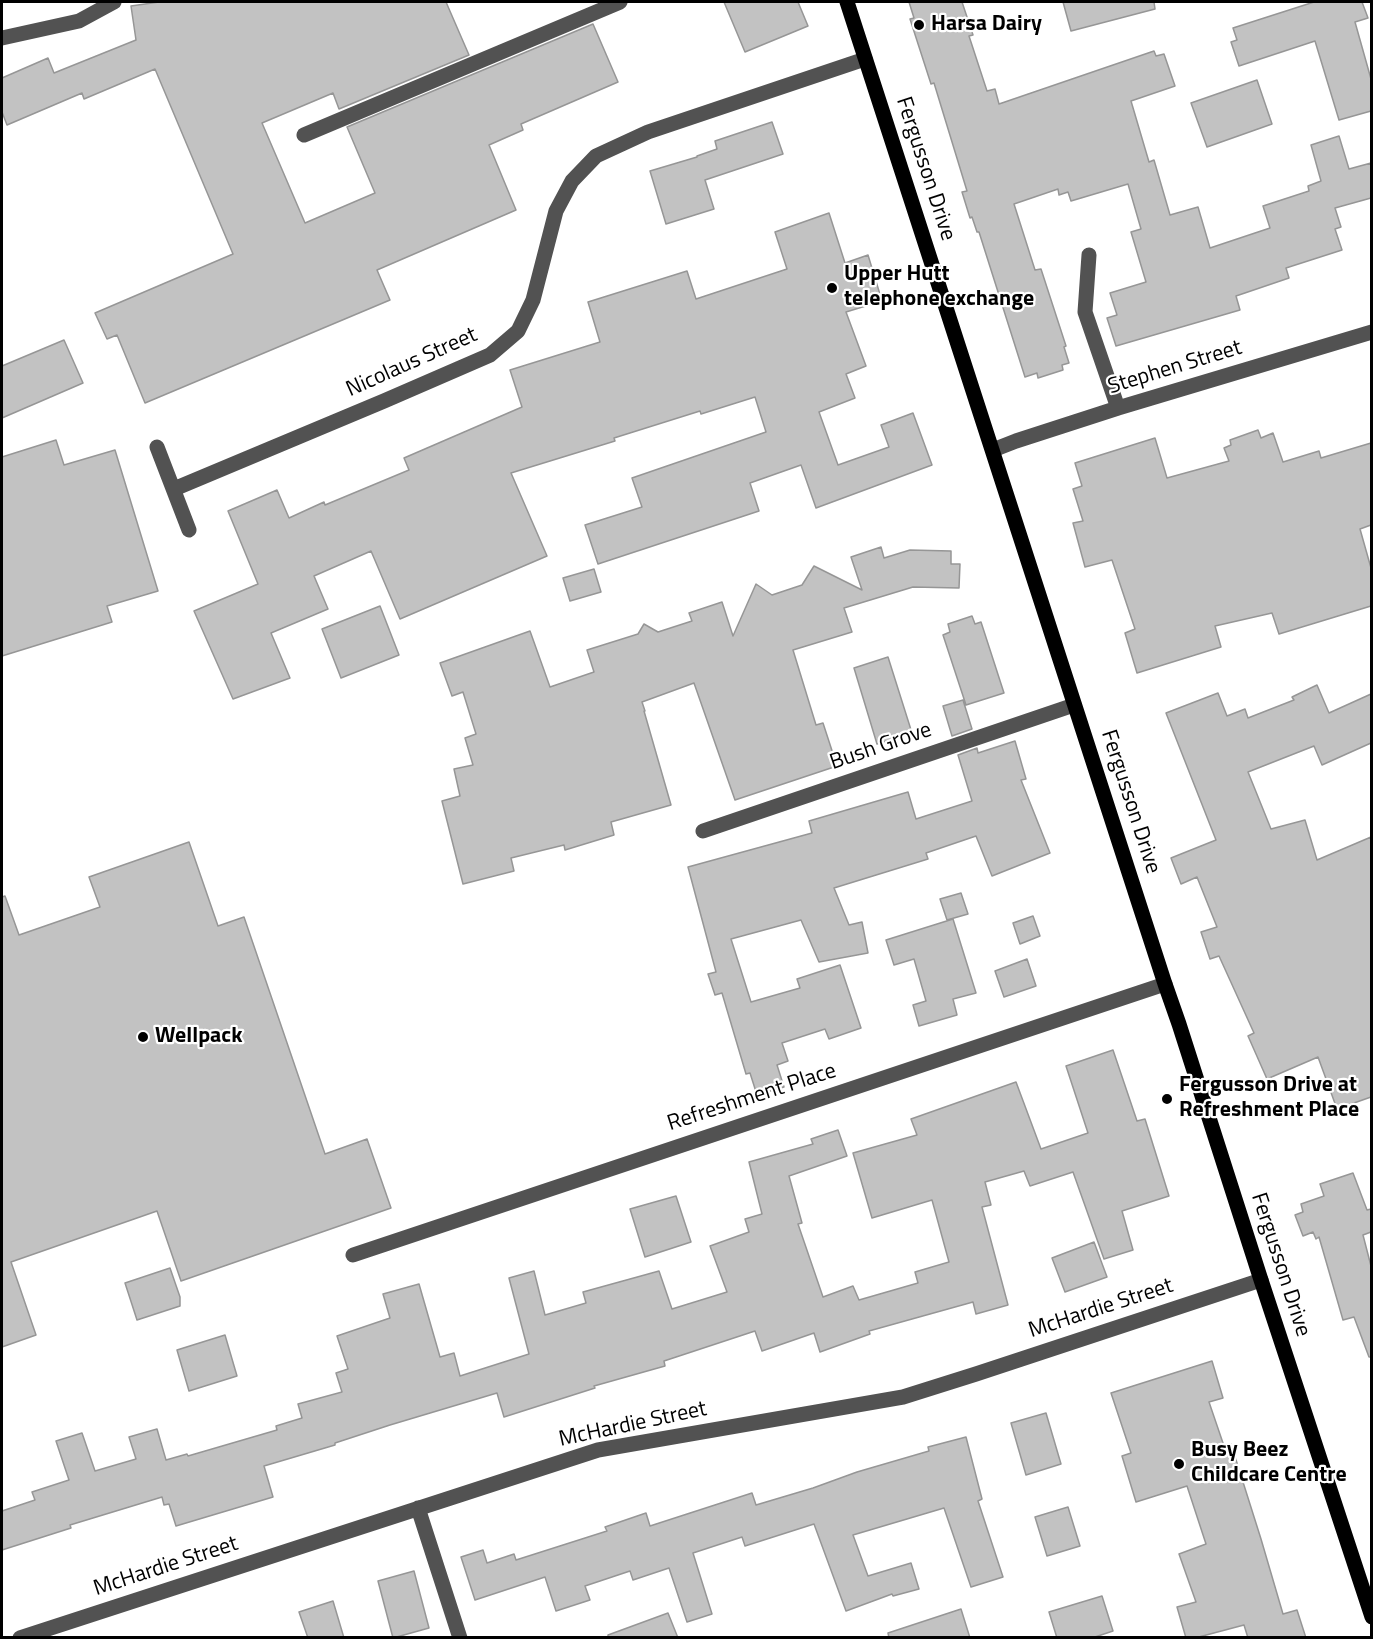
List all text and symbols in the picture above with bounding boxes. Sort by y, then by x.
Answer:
place label: Harsa Dairy [931,12,1042,38]
marker: Harsa Dairy [912,18,926,32]
street label: Fergusson Drive [889,94,961,244]
place label: Upper Hutt telephone exchange [844,262,1034,314]
marker: Upper Hutt telephone exchange [825,281,839,295]
street label: Nicolaus Street [343,322,481,404]
street label: Stephen Street [1105,335,1245,401]
street label: Bush Grove [827,717,935,777]
street label: Fergusson Drive [1094,727,1166,877]
place label: Wellpack [155,1024,242,1050]
marker: Wellpack [136,1030,150,1044]
street label: Refreshment Place [664,1058,840,1138]
place label: Fergusson Drive at Refreshment Place [1179,1073,1359,1124]
marker: Fergusson Drive at Refreshment Place [1160,1092,1174,1106]
street label: Fergusson Drive [1244,1190,1316,1340]
street label: McHardie Street [1025,1273,1177,1345]
street label: McHardie Street [557,1396,709,1454]
place label: Busy Beez Childcare Centre [1191,1438,1347,1490]
marker: Busy Beez Childcare Centre [1172,1457,1186,1471]
street label: McHardie Street [90,1531,242,1603]

